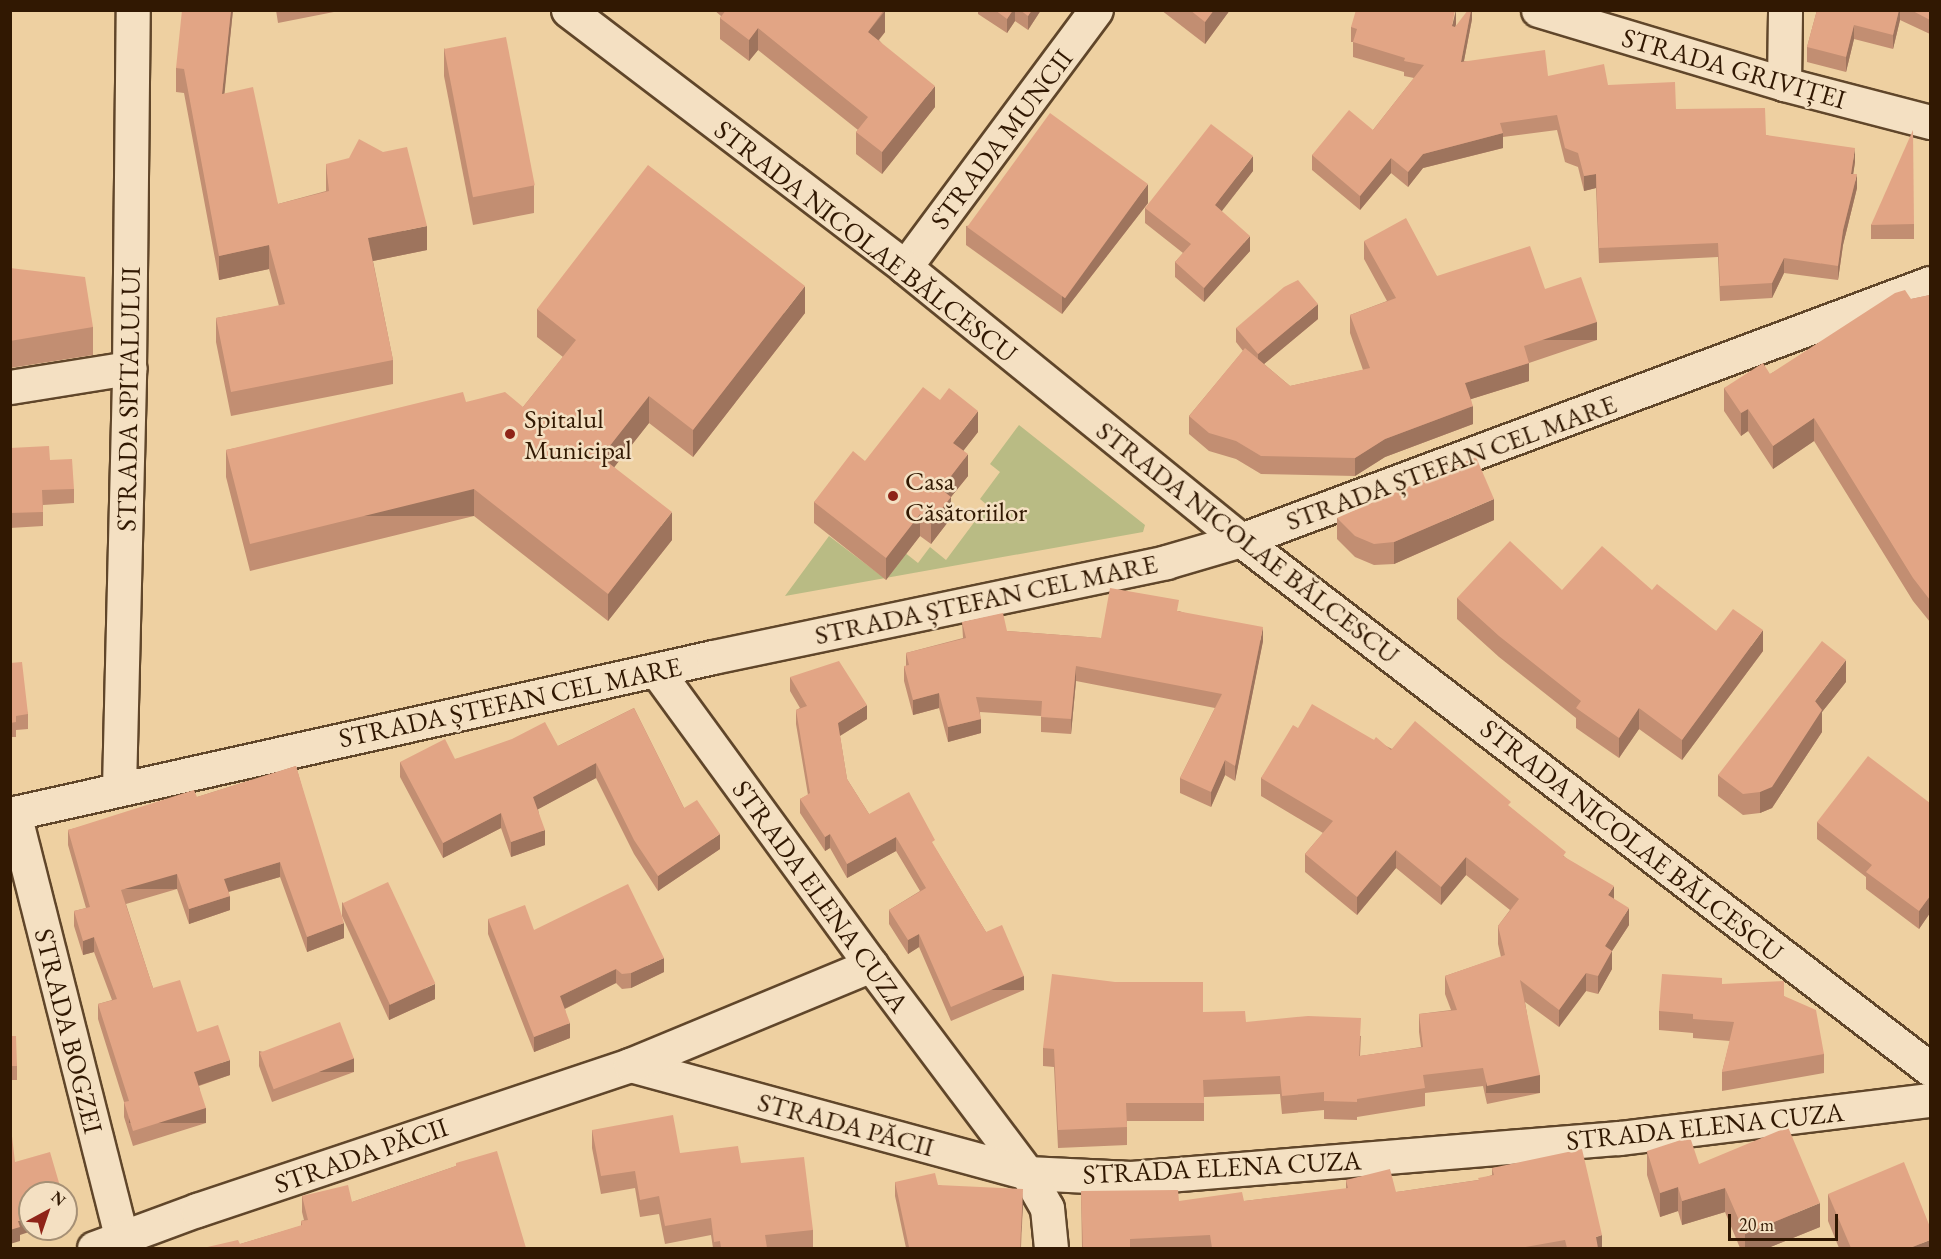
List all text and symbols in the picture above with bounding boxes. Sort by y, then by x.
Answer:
street label: STRADA GRIVIȚEI [1618,21,1850,115]
street label: STRADA MUNCII [923,43,1079,235]
street label: STRADA NICOLAE BĂLCESCU [708,113,1024,369]
street label: STRADA SPITALULUI [109,266,147,532]
street label: STRADA ȘTEFAN CEL MARE [1281,387,1621,537]
place label: Spitalul Municipal [524,402,632,465]
street label: STRADA NICOLAE BĂLCESCU [1090,414,1406,670]
marker: Spitalul Municipal [501,425,519,443]
place label: Casa Căsătoriilor [905,464,1027,527]
marker: Casa Căsătoriilor [886,489,900,503]
street label: STRADA ȘTEFAN CEL MARE [812,547,1160,651]
street label: STRADA ȘTEFAN CEL MARE [336,650,684,754]
street label: STRADA NICOLAE BĂLCESCU [1474,712,1790,968]
street label: STRADA ELENA CUZA [726,774,916,1018]
street label: STRADA BOGZEI [28,925,110,1137]
street label: STRADA PĂCII [754,1085,938,1163]
street label: STRADA ELENA CUZA [1565,1095,1845,1157]
street label: STRADA PĂCII [270,1110,452,1200]
street label: STRADA ELENA CUZA [1082,1144,1362,1190]
north arrow [18,1181,78,1241]
text: N [47,1186,70,1211]
scale bar [1731,1202,1840,1240]
text: 20 m [1739,1213,1774,1236]

